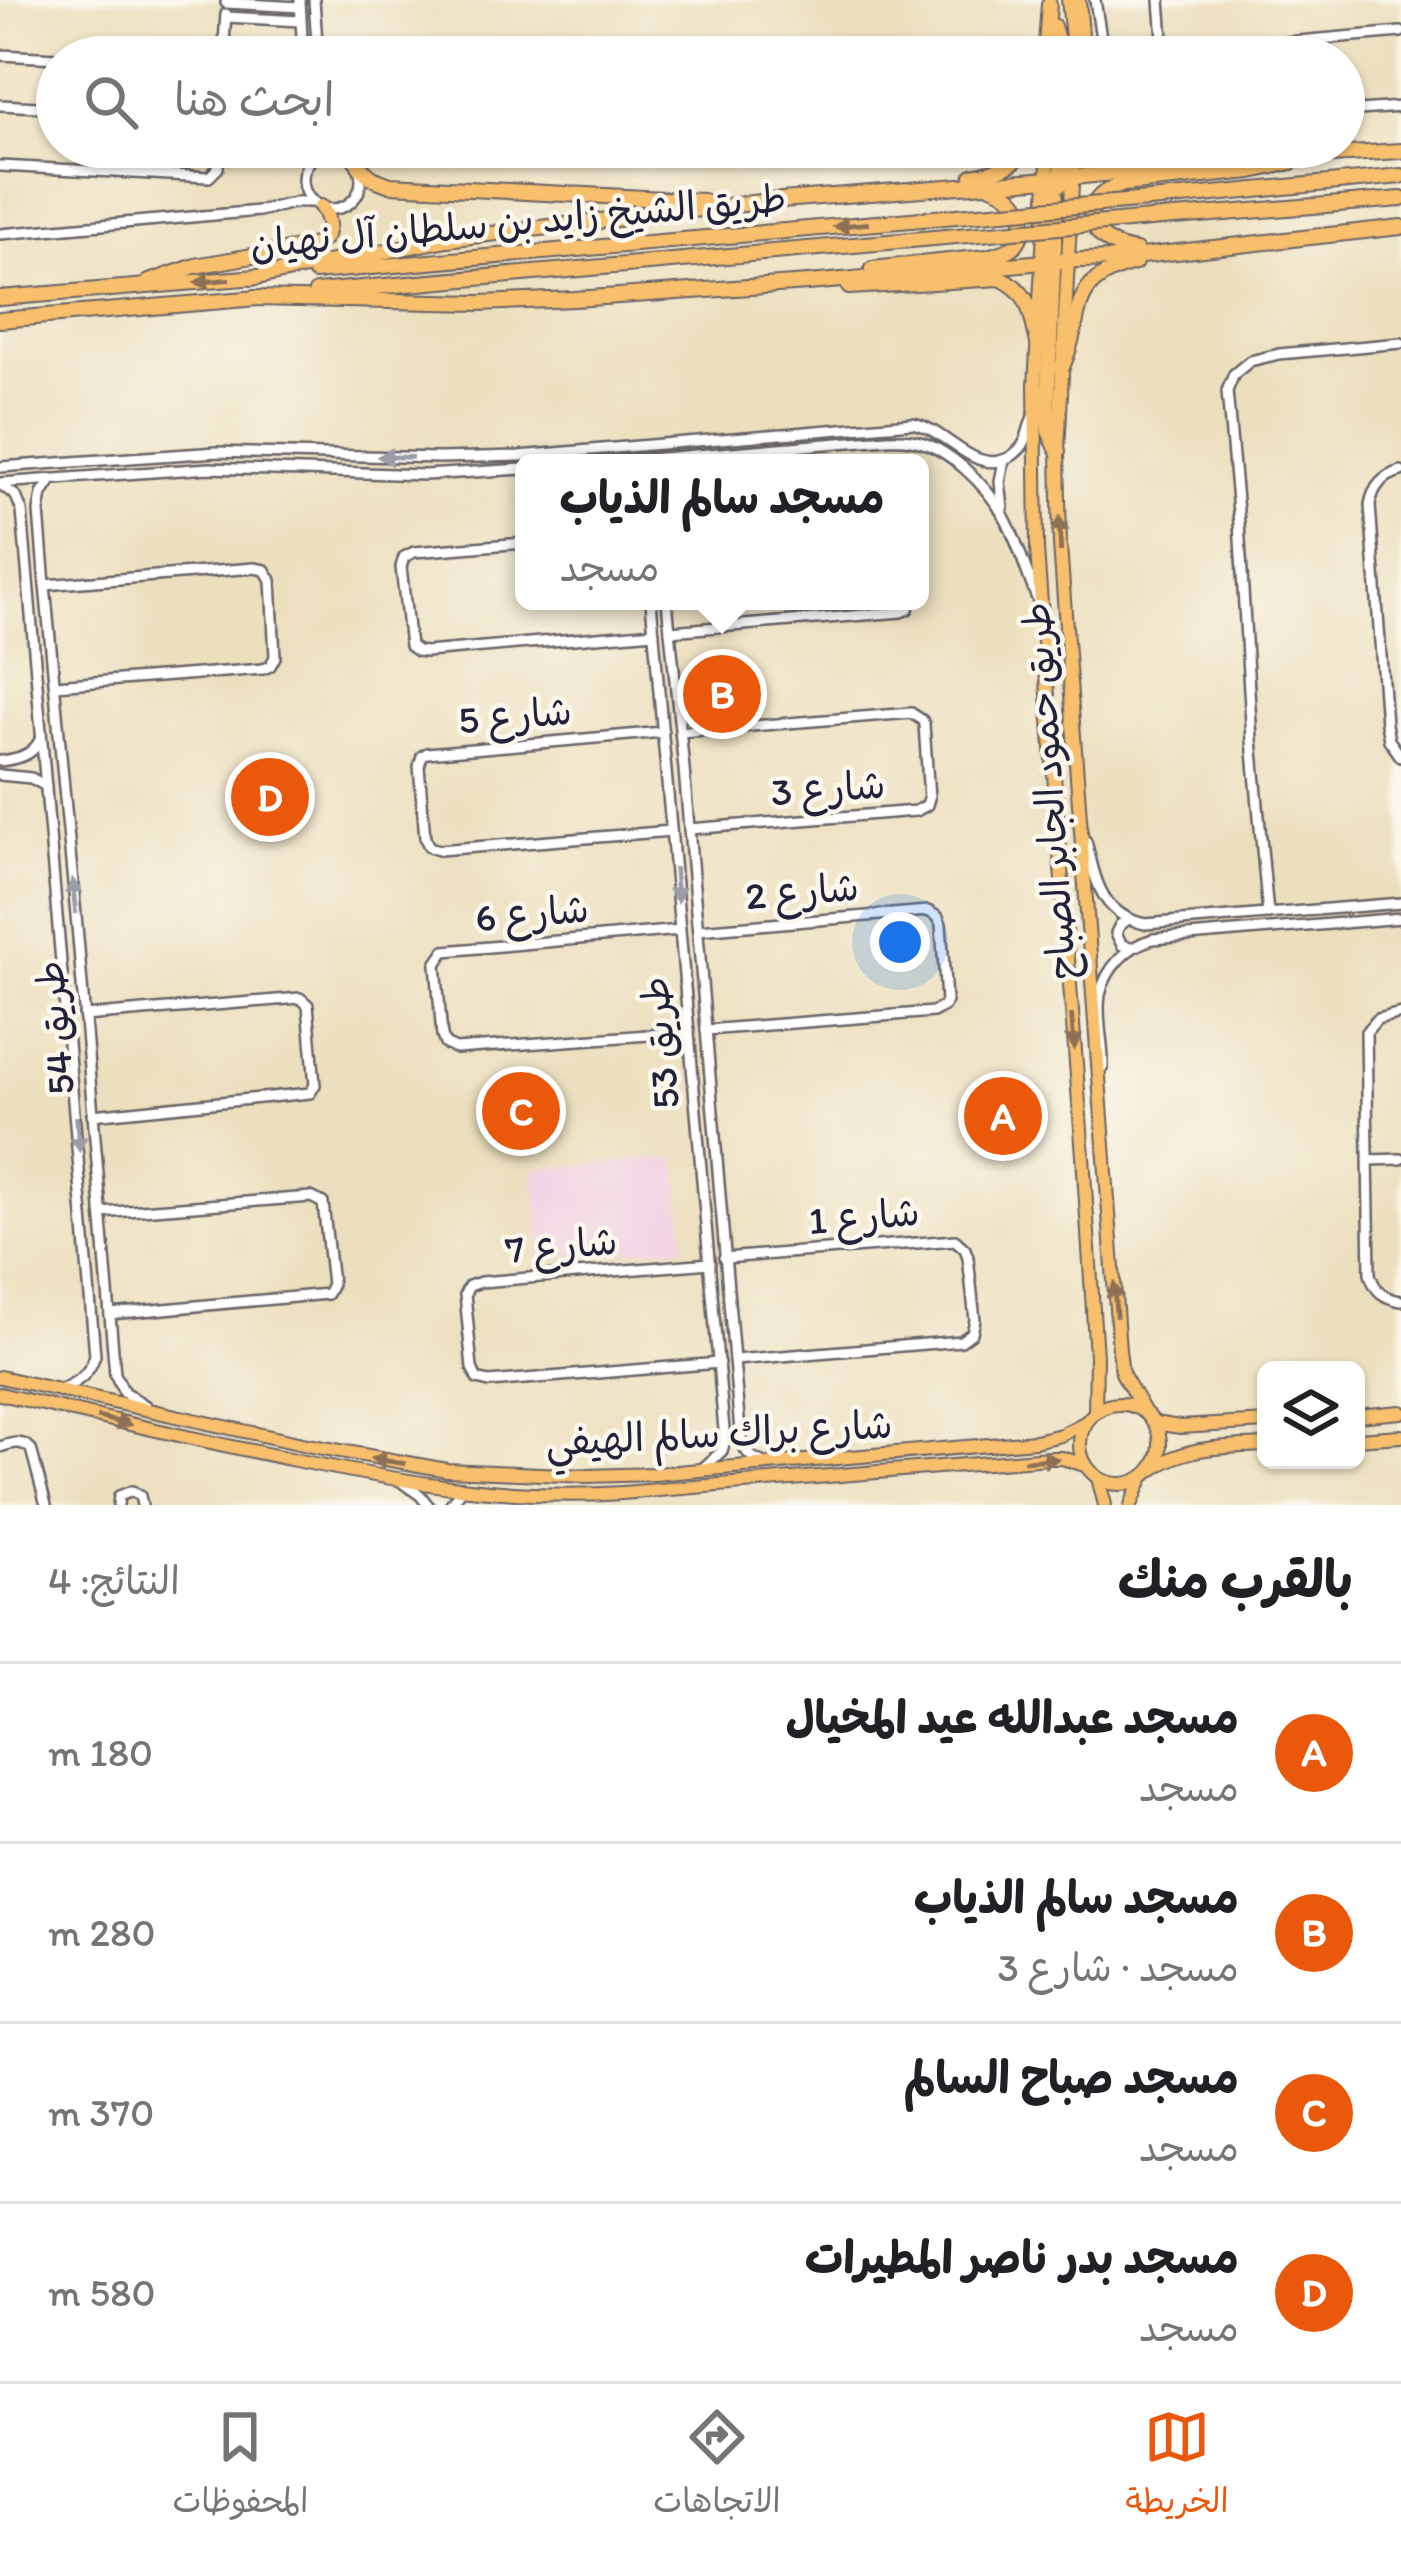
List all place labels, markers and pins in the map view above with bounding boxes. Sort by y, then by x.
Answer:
pin: B [683,649,761,739]
pin: D [231,752,309,842]
pin: C [482,1066,560,1156]
pin: A [964,1071,1042,1161]

